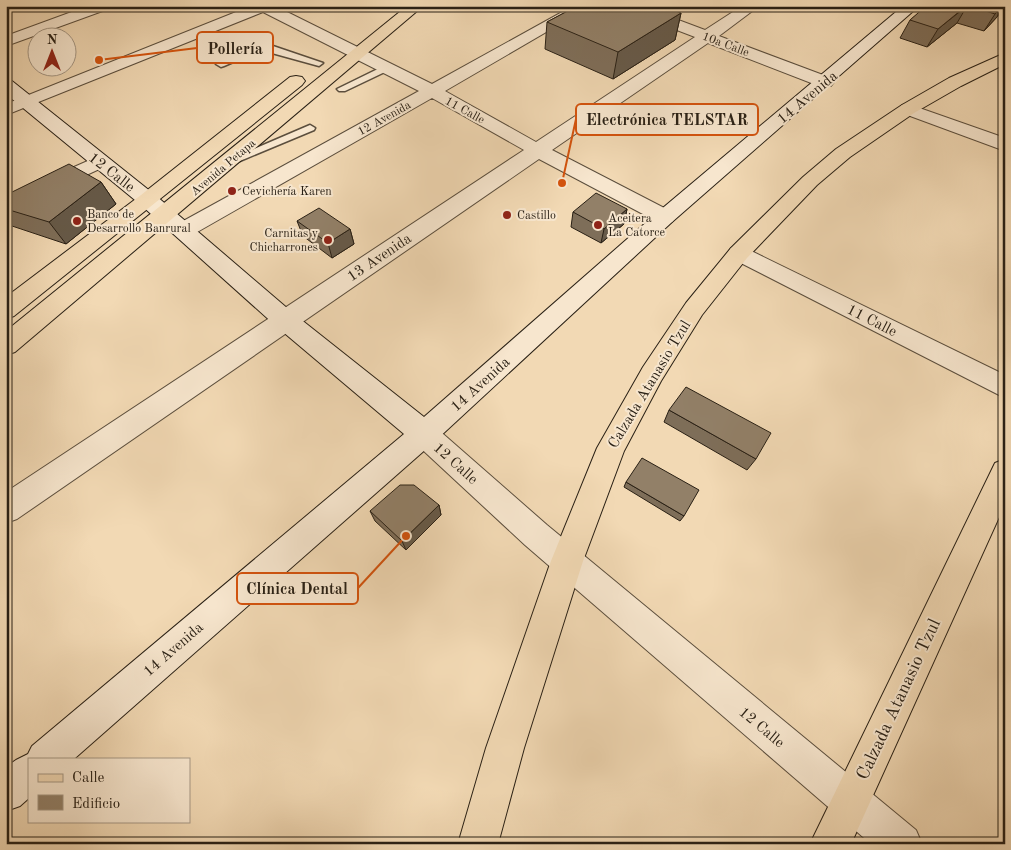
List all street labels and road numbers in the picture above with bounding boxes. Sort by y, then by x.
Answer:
street label: 10a Calle [701,31,751,60]
street label: 14 Avenida [775,68,841,128]
street label: 11 Calle [443,95,487,127]
street label: 12 Avenida [356,99,413,138]
street label: Avenida Petapa [189,137,258,198]
street label: 12 Calle [85,151,137,196]
street label: 13 Avenida [345,231,415,285]
street label: 11 Calle [844,302,899,340]
street label: Calzada Atanasio Tzul [606,318,694,451]
street label: 14 Avenida [449,355,514,415]
street label: 12 Calle [430,440,480,488]
street label: Calzada Atanasio Tzul [854,616,944,783]
street label: 14 Avenida [141,620,207,680]
street label: 12 Calle [736,705,787,751]

